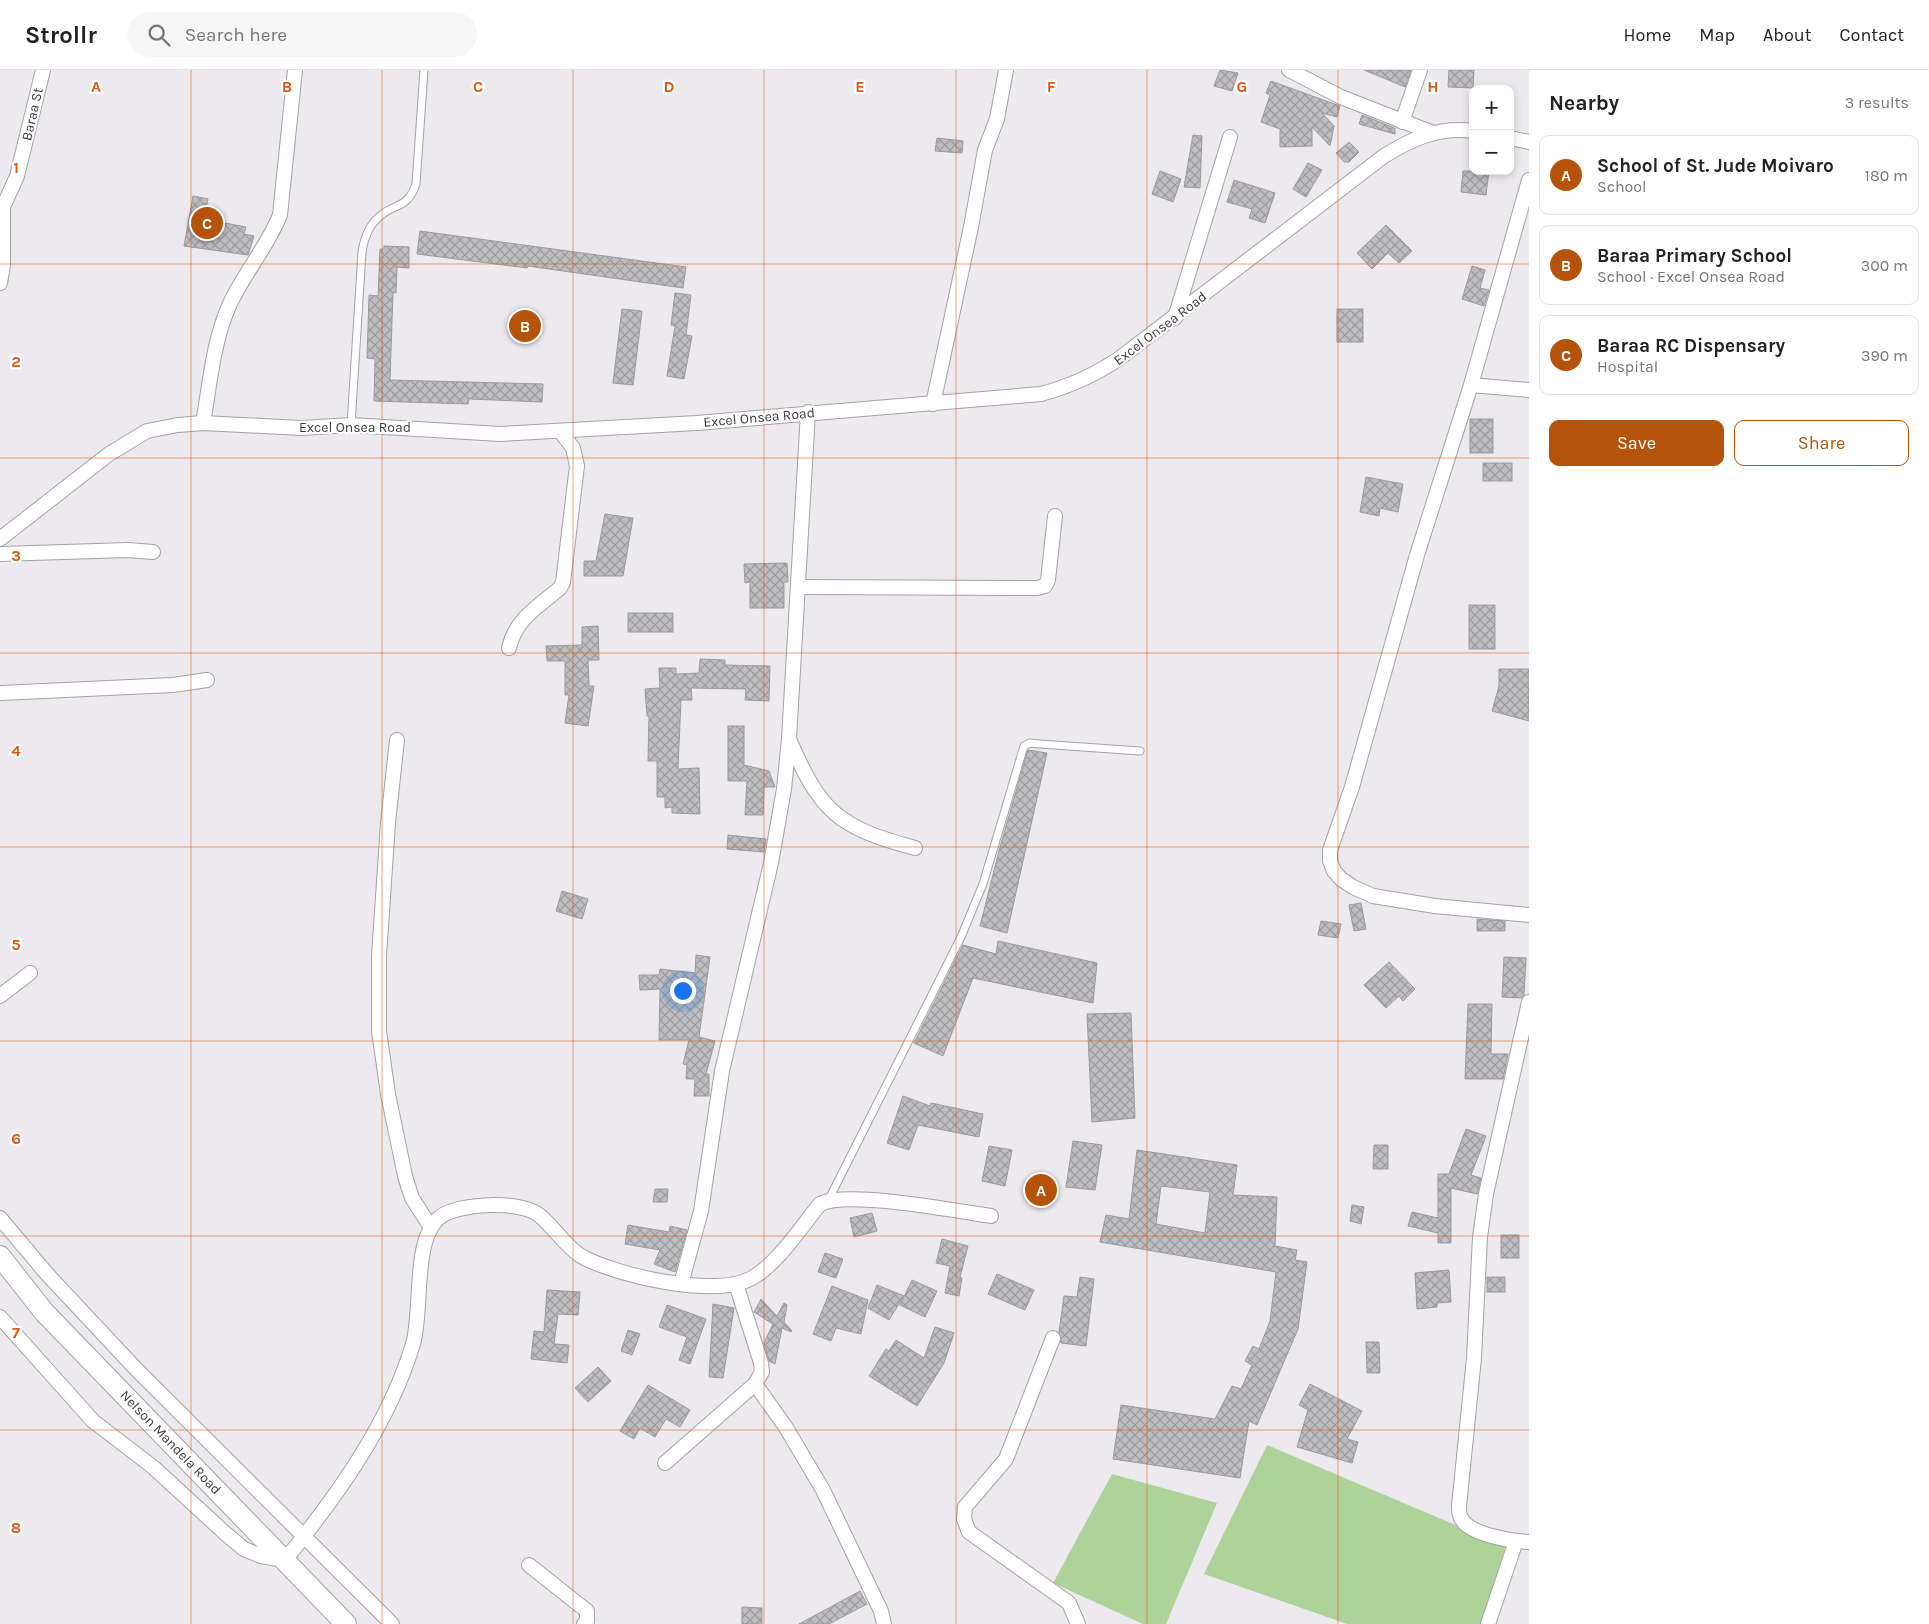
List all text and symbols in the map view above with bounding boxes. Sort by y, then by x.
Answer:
search box [127,12,477,57]
text: Strollr [25,21,97,49]
icon: search [145,21,173,49]
text: Search here [185,24,287,46]
text: Home [1623,24,1671,46]
text: Map [1699,24,1735,46]
text: About [1763,24,1812,46]
text: Contact [1840,24,1904,46]
text: A [91,77,101,96]
text: B [282,77,292,96]
text: C [473,77,483,96]
text: D [664,77,675,96]
text: E [855,77,865,96]
text: F [1047,77,1056,96]
text: G [1237,77,1247,96]
text: H [1427,77,1439,96]
map controls [1469,85,1514,175]
button: + [1469,85,1514,130]
street label: Baraa St [18,86,47,142]
text: Nearby [1549,91,1619,115]
text: 3 results [1845,93,1909,112]
button: − [1469,130,1514,175]
text: School of St. Jude Moivaro [1597,155,1834,177]
text: 1 [13,158,19,177]
text: A [1561,166,1571,185]
text: 180 m [1865,166,1908,185]
text: School [1597,177,1647,196]
pin: C [191,204,223,242]
text: Baraa Primary School [1597,245,1792,267]
text: B [1561,256,1571,275]
text: 300 m [1861,256,1908,275]
text: School · Excel Onsea Road [1597,267,1785,286]
street label: Excel Onsea Road [1110,288,1210,369]
pin: B [509,307,541,345]
text: Baraa RC Dispensary [1597,335,1785,357]
text: C [1561,346,1571,365]
text: 390 m [1861,346,1908,365]
text: 2 [11,352,21,371]
text: Hospital [1597,357,1658,376]
street label: Excel Onsea Road [703,404,816,431]
street label: Excel Onsea Road [299,419,411,436]
button: Save [1549,420,1724,466]
button: Share [1734,420,1909,466]
text: 3 [11,546,21,565]
text: 4 [11,741,21,760]
text: 5 [11,935,21,954]
your location [670,978,696,1004]
text: 6 [11,1129,21,1148]
pin: A [1025,1171,1057,1209]
text: 7 [12,1323,20,1342]
street label: Nelson Mandela Road [117,1387,225,1498]
text: 8 [11,1518,21,1537]

